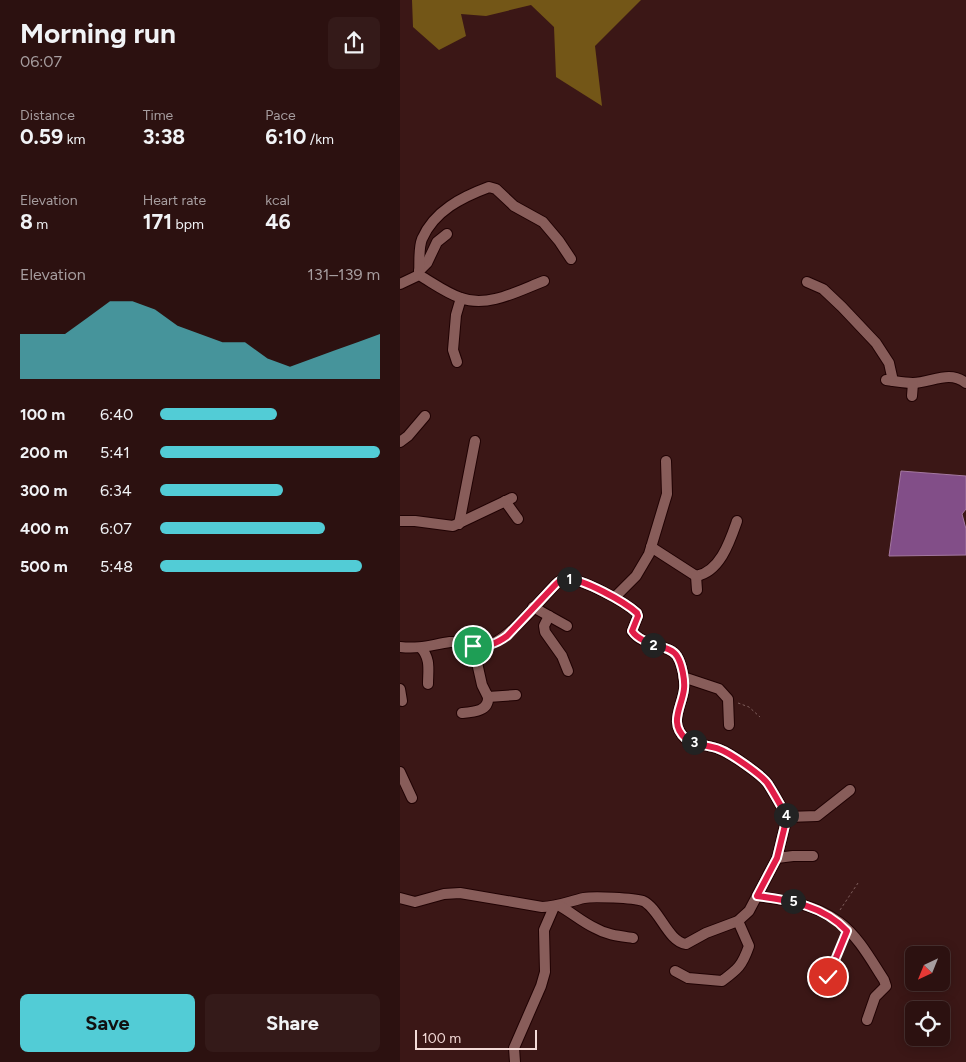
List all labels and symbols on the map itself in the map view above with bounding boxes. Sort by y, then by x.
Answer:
pin: 1 [556,566,582,592]
pin [452,625,494,667]
pin: 2 [640,632,666,658]
pin: 3 [682,730,706,754]
pin: 4 [774,802,798,828]
pin: 5 [780,888,806,914]
north arrow [905,946,950,991]
pin [807,956,849,998]
scale bar [415,1027,538,1050]

